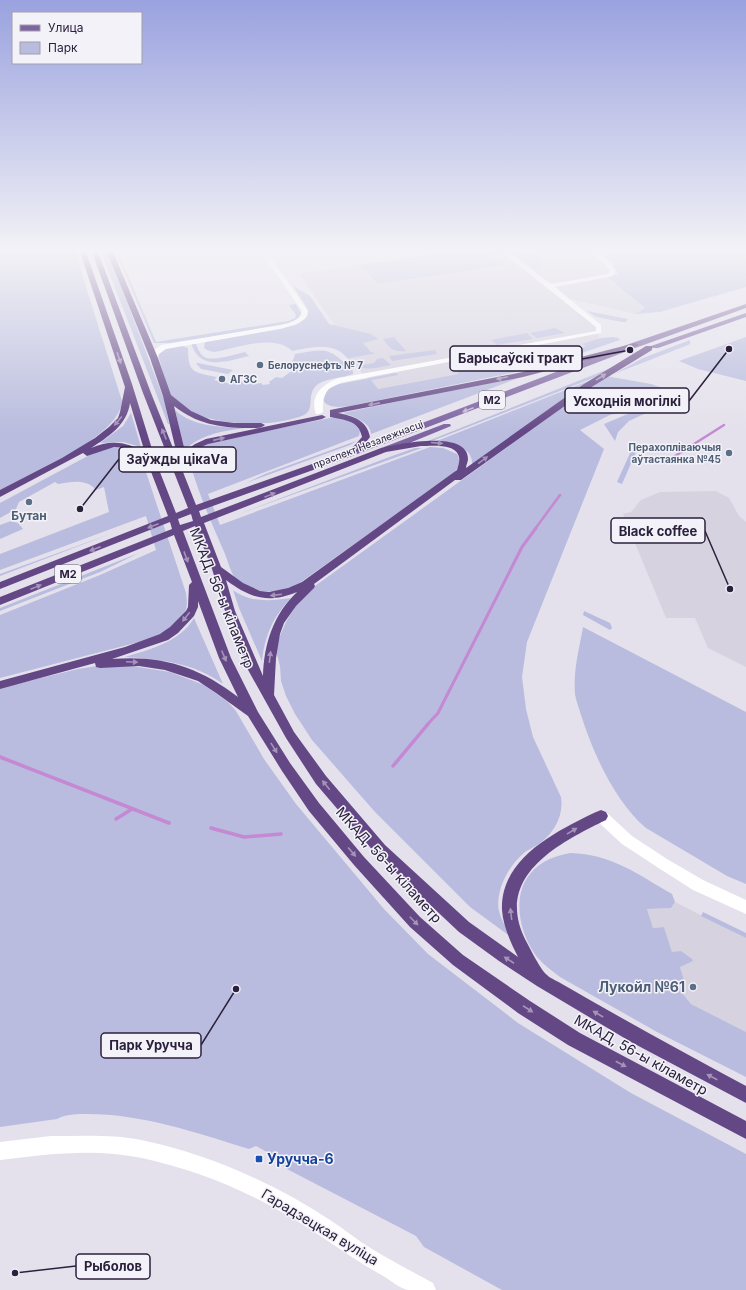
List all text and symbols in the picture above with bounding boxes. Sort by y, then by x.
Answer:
legend [12,12,142,64]
text: Улица [48,20,83,35]
text: Парк [48,40,78,55]
callout: Барысаўскі тракт [450,346,582,371]
text: Барысаўскі тракт [458,350,574,366]
one-way arrow [116,352,122,364]
place label: Белоруснефть № 7 [268,359,363,372]
marker: Белоруснефть № 7 [255,360,265,370]
place label: АГЗС [230,373,257,385]
marker: АГЗС [217,374,227,384]
one-way arrow [595,374,607,381]
one-way arrow [495,376,508,382]
callout: Усходнія могілкі [565,388,689,413]
road number: М2 [479,391,505,409]
text: Усходнія могілкі [573,393,681,409]
one-way arrow [368,401,380,407]
one-way arrow [462,407,473,413]
one-way arrow [113,416,122,426]
street label: праспект Незалежнасці [311,417,425,471]
one-way arrow [160,428,166,440]
one-way arrow [213,435,225,441]
one-way arrow [431,440,443,447]
place label: Перахопліваючыя аўтастаянка №45 [629,441,721,466]
callout: Заўжды цікаVа [119,447,236,472]
marker: Перахопліваючыя аўтастаянка №45 [724,448,734,458]
text: Заўжды цікаVа [126,451,228,467]
one-way arrow [478,456,488,464]
one-way arrow [264,492,276,498]
marker: Бутан [24,497,34,507]
place label: Бутан [11,508,47,523]
callout: Black coffee [611,518,705,543]
text: Black coffee [619,523,698,539]
one-way arrow [146,524,158,530]
street label: МКАД, 56-ы кіламетр [186,525,258,671]
one-way arrow [89,546,101,552]
one-way arrow [183,552,189,564]
road number: М2 [55,565,81,583]
one-way arrow [31,583,43,589]
one-way arrow [270,592,282,598]
one-way arrow [182,612,190,623]
one-way arrow [221,650,227,661]
one-way arrow [267,651,273,663]
one-way arrow [126,659,139,665]
one-way arrow [270,742,277,754]
one-way arrow [321,779,330,790]
street label: МКАД, 56-ы кіламетр [333,803,446,926]
one-way arrow [566,827,578,834]
one-way arrow [347,846,356,857]
one-way arrow [508,908,515,920]
one-way arrow [409,916,419,926]
one-way arrow [503,956,515,963]
place label: Лукойл №61 [598,978,685,995]
marker: Лукойл №61 [688,982,698,992]
one-way arrow [522,1005,533,1013]
one-way arrow [592,1010,604,1017]
street label: МКАД, 56-ы кіламетр [571,1011,711,1098]
callout: Парк Уручча [101,1033,201,1058]
text: Парк Уручча [109,1037,193,1053]
one-way arrow [615,1061,627,1067]
one-way arrow [706,1073,718,1080]
place label: Уручча-6 [267,1150,334,1167]
marker: Уручча-6 [254,1154,264,1164]
street label: Гарадзецкая вуліца [259,1185,382,1268]
callout: Рыболов [76,1254,150,1279]
text: Рыболов [84,1258,143,1274]

